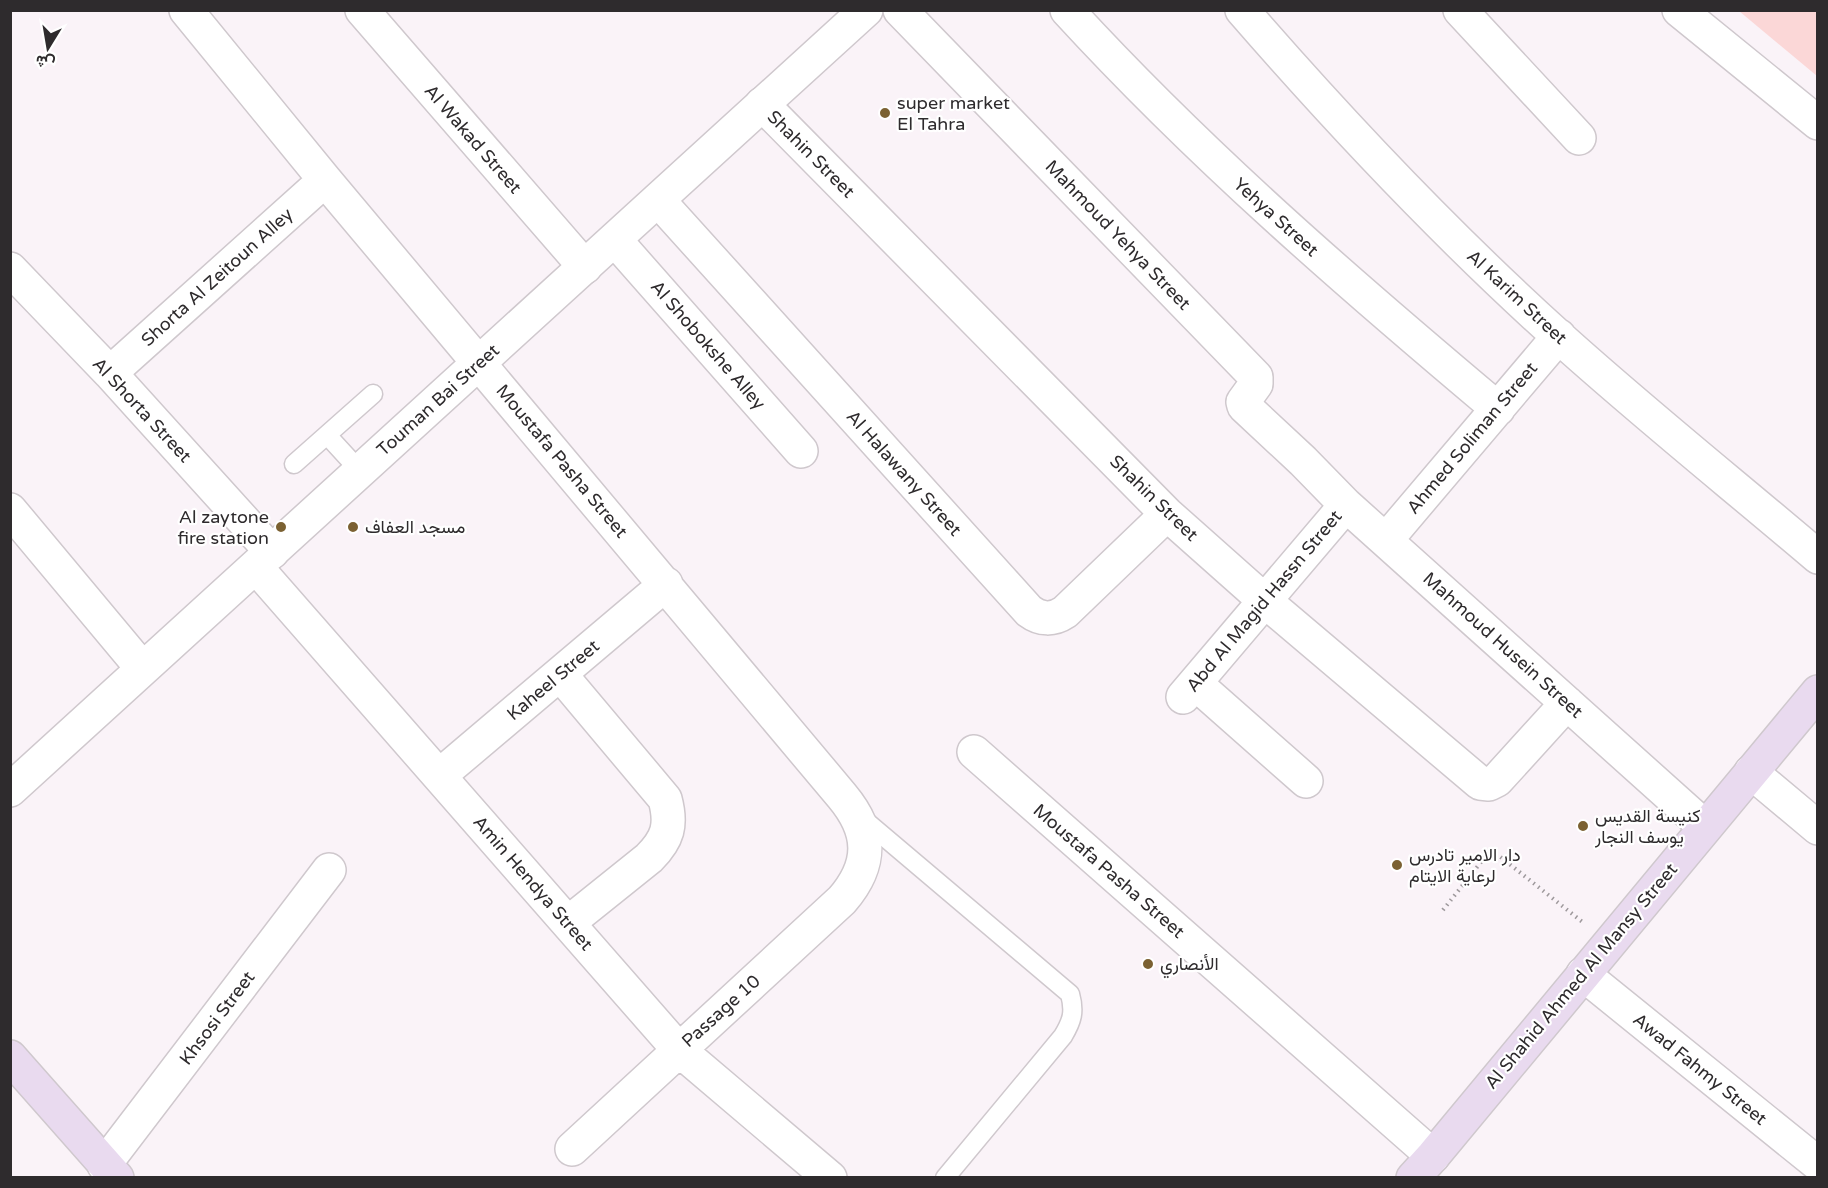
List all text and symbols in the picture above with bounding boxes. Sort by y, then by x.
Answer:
north arrow [18,18,78,78]
text: ش [34,50,57,73]
street label: Al Wakad Street [420,80,526,198]
place label: super market El Tahra [897,92,1010,135]
street label: Shahin Street [763,106,859,202]
marker: super market El Tahra [878,106,892,120]
street label: Mahmoud Yehya Street [1041,155,1195,315]
street label: Yehya Street [1229,173,1323,261]
street label: Shorta Al Zeitoun Alley [137,203,298,351]
street label: Al Karim Street [1462,245,1572,349]
street label: Al Shobokshe Alley [646,276,770,414]
street label: Touman Bai Street [372,339,504,461]
street label: Al Shorta Street [88,353,196,467]
street label: Ahmed Soliman Street [1402,357,1542,519]
street label: Moustafa Pasha Street [491,380,633,542]
street label: Al Halawany Street [842,406,966,540]
street label: Shahin Street [1105,450,1203,546]
street label: Abd Al Magid Hassn Street [1181,505,1347,696]
place label: Al zaytone fire station [177,506,269,549]
place label: مسجد العفاف [365,516,465,538]
marker: Al zaytone fire station [274,520,288,534]
marker: مسجد العفاف [346,520,360,534]
street label: Mahmoud Husein Street [1418,567,1588,723]
street label: Kaheel Street [502,635,604,725]
street label: Moustafa Pasha Street [1029,799,1189,943]
place label: كنيسة القديس يوسف النجار [1594,805,1701,848]
street label: Amin Hendya Street [468,811,598,955]
marker: كنيسة القديس يوسف النجار [1576,819,1590,833]
place label: دار الامير تادرس لرعاية الايتام [1409,844,1521,888]
marker: دار الامير تادرس لرعاية الايتام [1390,858,1404,872]
street label: Al Shahid Ahmed Al Mansy Street [1480,858,1682,1094]
place label: الأنصاري [1160,953,1219,979]
marker: الأنصاري [1141,957,1155,971]
street label: Khsosi Street [175,967,260,1069]
street label: Passage 10 [677,970,765,1052]
street label: Awad Fahmy Street [1629,1008,1771,1130]

